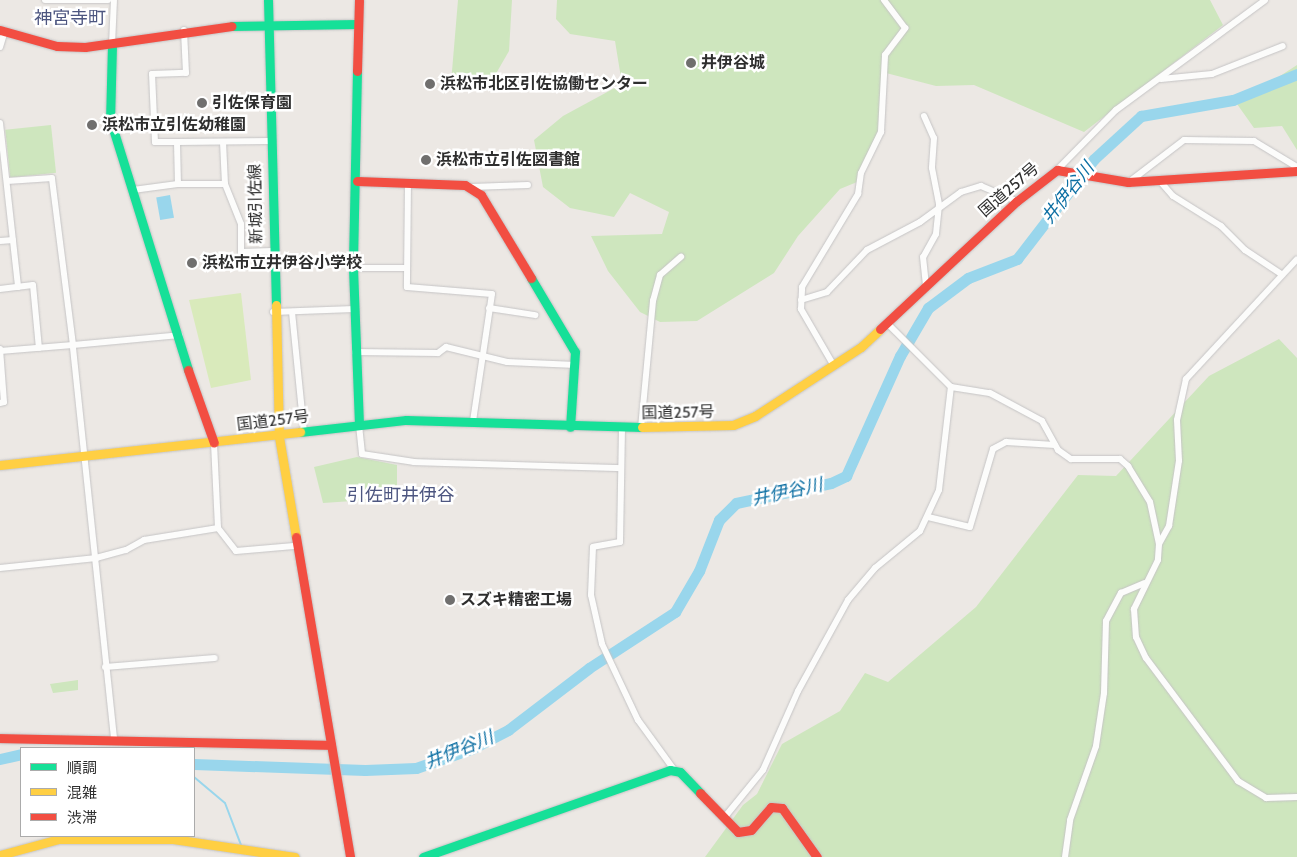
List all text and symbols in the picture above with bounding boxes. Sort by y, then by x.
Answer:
district label: 神宮寺町 [34,7,106,29]
place label: 井伊谷城 [701,53,765,73]
marker: 井伊谷城 [685,57,697,69]
place label: 浜松市北区引佐協働センター [440,74,648,94]
marker: 浜松市北区引佐協働センター [424,78,436,90]
place label: 引佐保育園 [212,93,292,113]
marker: 引佐保育園 [196,97,208,109]
place label: 浜松市立引佐幼稚園 [102,115,246,135]
marker: 浜松市立引佐幼稚園 [86,119,98,131]
place label: 浜松市立引佐図書館 [436,150,580,170]
marker: 浜松市立引佐図書館 [420,154,432,166]
water label: 井伊谷川 [1037,158,1099,228]
street label: 国道257号 [975,159,1043,221]
street label: 新城引佐線 [246,164,266,244]
place label: 浜松市立井伊谷小学校 [202,253,362,273]
marker: 浜松市立井伊谷小学校 [186,257,198,269]
street label: 国道257号 [641,403,715,423]
street label: 国道257号 [236,407,310,435]
water label: 井伊谷川 [750,474,824,510]
district label: 引佐町井伊谷 [347,484,455,506]
place label: スズキ精密工場 [460,590,572,610]
marker: スズキ精密工場 [444,594,456,606]
water label: 井伊谷川 [422,727,496,773]
legend [20,747,195,837]
text: 順調 [67,759,97,777]
text: 混雑 [67,784,97,802]
text: 渋滞 [67,809,97,827]

